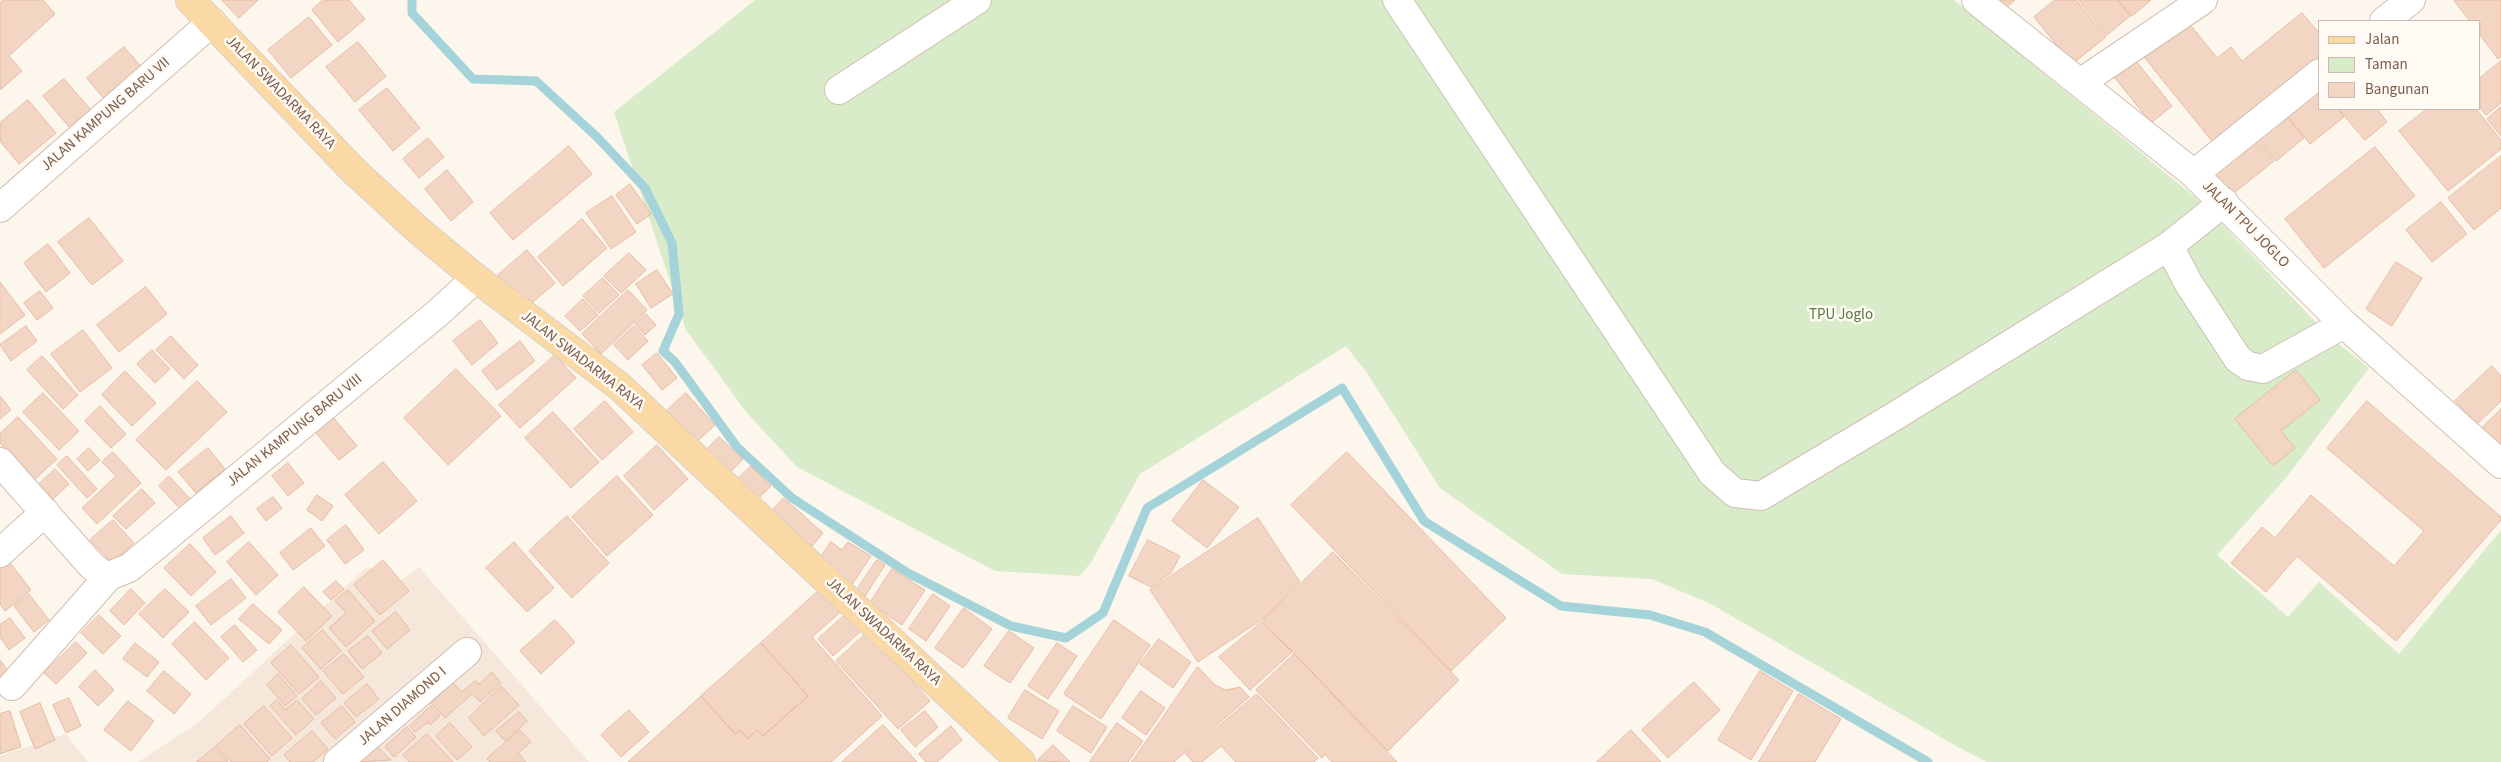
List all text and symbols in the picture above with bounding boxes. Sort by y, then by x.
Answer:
legend [2318,20,2481,110]
text: Jalan [2365,29,2399,50]
street label: JALAN SWADARMA RAYA [221,33,339,153]
street label: JALAN KAMPUNG BARU VII [38,54,174,176]
text: Taman [2365,54,2408,75]
text: Bangunan [2365,79,2429,100]
street label: JALAN TPU JOGLO [2198,178,2292,272]
street label: JALAN SWADARMA RAYA [517,307,647,415]
park label: TPU Joglo [1809,307,1873,325]
street label: JALAN KAMPUNG BARU VIII [224,371,366,491]
street label: JALAN SWADARMA RAYA [822,574,944,690]
street label: JALAN DIAMOND I [355,664,451,750]

